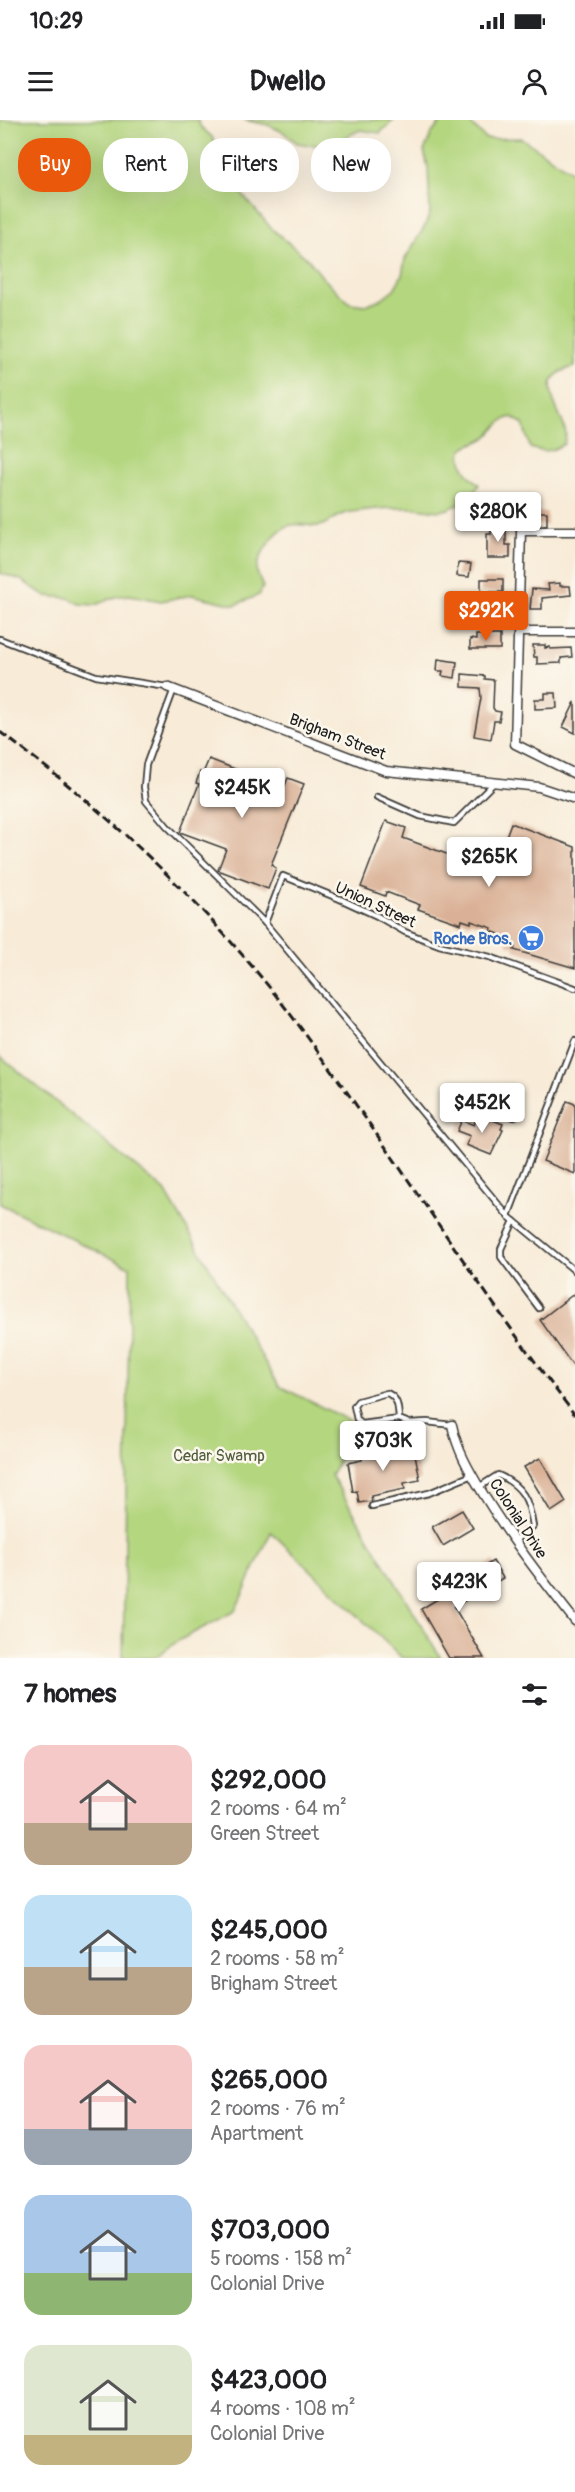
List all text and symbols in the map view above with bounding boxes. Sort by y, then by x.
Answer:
text: 10:29 [30,7,83,35]
icon: menu [24,65,57,98]
text: Dwello [250,65,325,98]
icon: person [518,65,551,98]
chip: Buy [18,138,91,192]
chip: Rent [103,138,188,192]
chip: Filters [200,138,299,192]
chip: New [311,138,391,192]
pin: $280K [456,492,540,543]
text: $280K [469,499,527,524]
pin: $292K [444,591,528,642]
text: $292K [458,598,514,623]
street label: Brigham Street [287,709,389,765]
pin: $245K [200,768,284,819]
text: $245K [214,775,270,800]
pin: $265K [447,837,531,888]
text: $265K [461,844,517,869]
street label: Union Street [332,877,420,933]
supermarket icon: Roche Bros. [516,923,546,953]
place label: Roche Bros. [433,929,512,949]
pin: $452K [440,1083,524,1134]
text: $452K [454,1090,510,1115]
pin: $703K [341,1421,425,1472]
text: $703K [354,1428,412,1453]
park label: Cedar Swamp [173,1446,265,1466]
street label: Colonial Drive [485,1475,552,1562]
pin: $423K [417,1562,501,1613]
text: $423K [431,1569,487,1594]
text: 7 homes [24,1678,116,1710]
icon: filters [518,1678,551,1711]
text: $292,000 [210,1764,326,1796]
icon: home [72,1769,144,1841]
text: 2 rooms · 64 m² [210,1796,347,1821]
text: Green Street [210,1821,319,1846]
text: $245,000 [210,1914,328,1946]
icon: home [72,1919,144,1991]
text: 2 rooms · 58 m² [210,1946,345,1971]
text: Brigham Street [210,1971,337,1996]
text: $265,000 [210,2064,328,2096]
icon: home [72,2069,144,2141]
text: 2 rooms · 76 m² [210,2096,346,2121]
text: Apartment [210,2121,303,2146]
text: $703,000 [210,2214,330,2246]
icon: home [72,2219,144,2291]
text: 5 rooms · 158 m² [210,2246,352,2271]
text: Colonial Drive [210,2271,324,2296]
text: $423,000 [210,2364,327,2396]
icon: home [72,2369,144,2441]
text: 4 rooms · 108 m² [210,2396,356,2421]
text: Colonial Drive [210,2421,324,2446]

